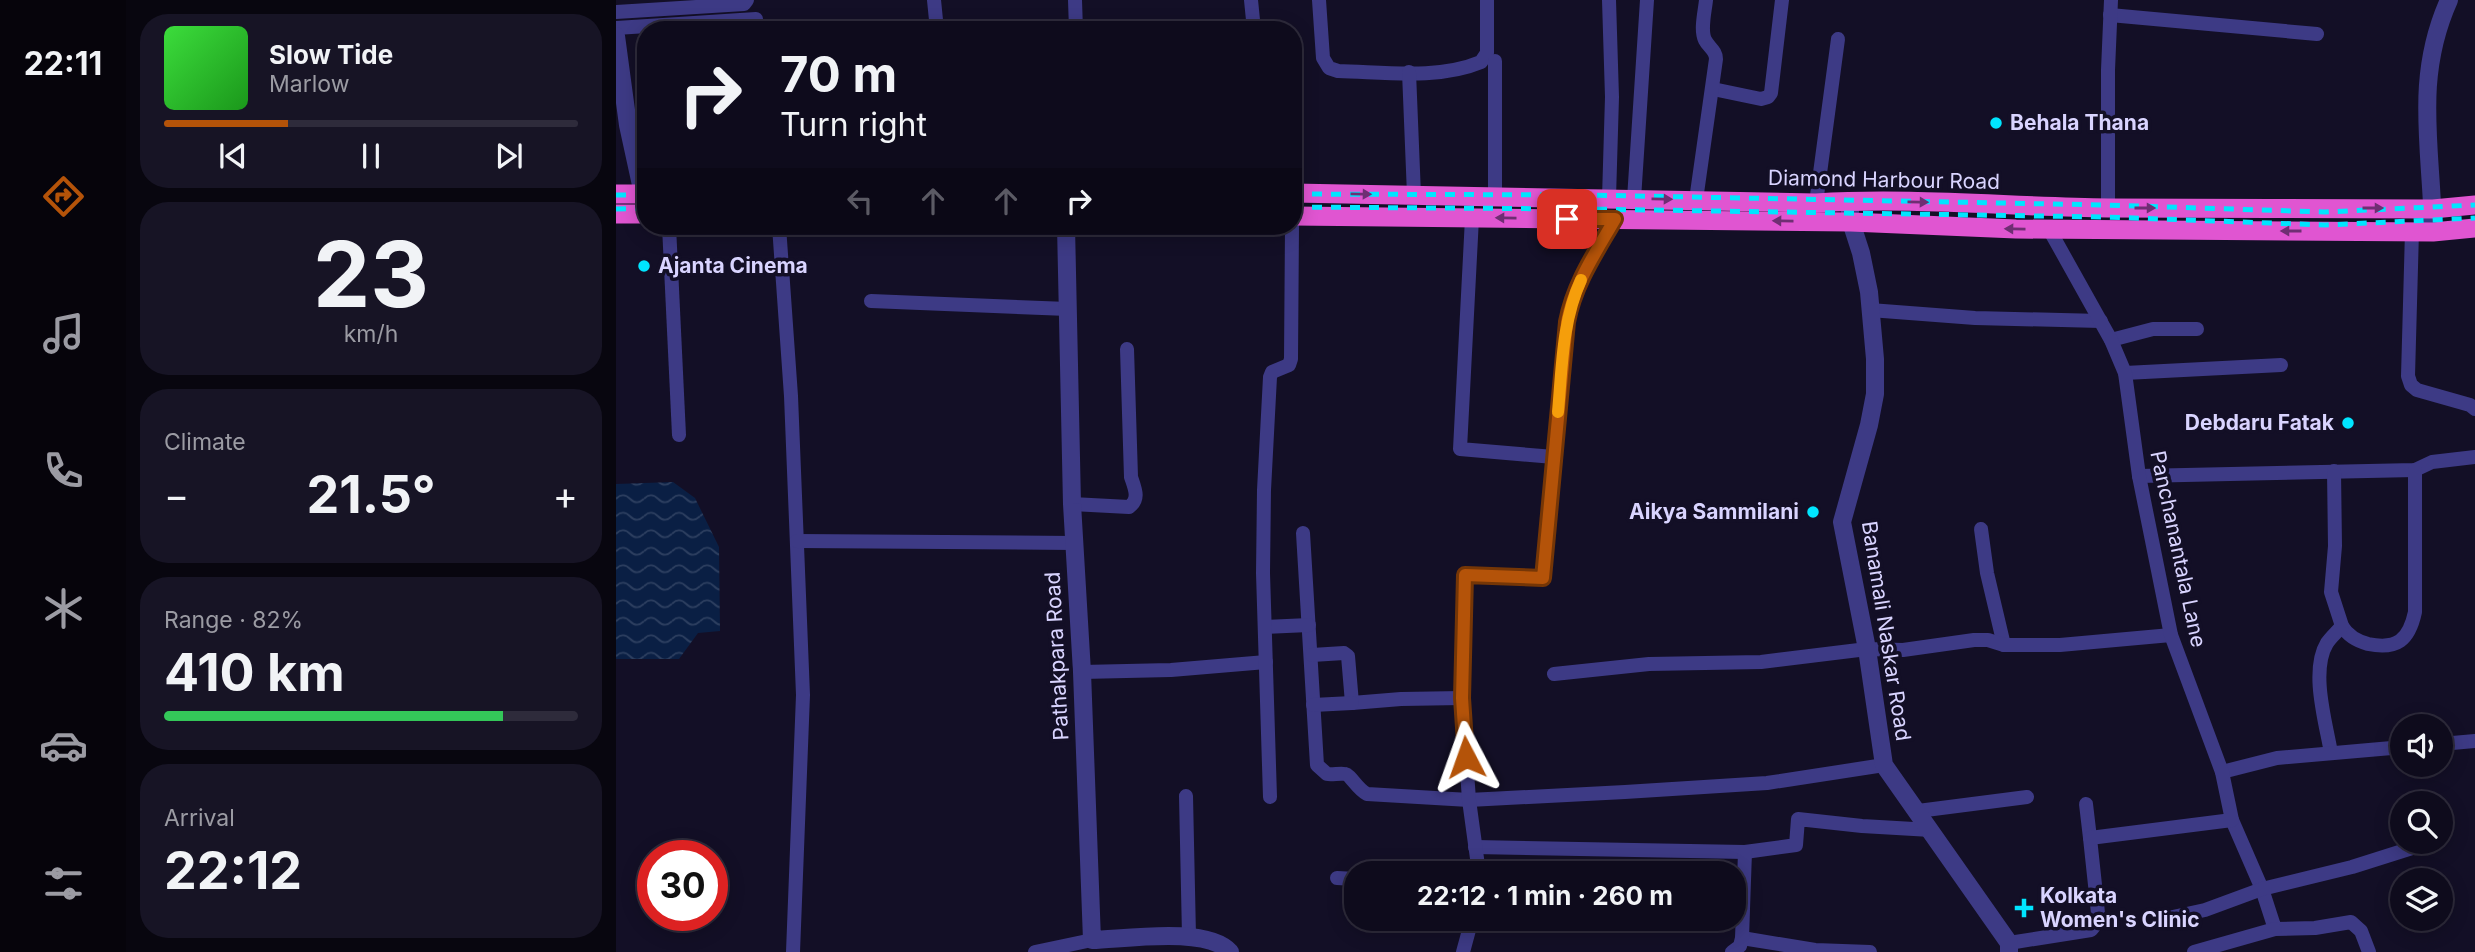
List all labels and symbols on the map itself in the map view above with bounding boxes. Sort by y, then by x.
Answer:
place label: Behala Thana [2010,110,2149,135]
marker: Behala Thana [1988,115,2004,131]
street label: Diamond Harbour Road [1768,165,2000,194]
one-way arrow [1351,189,1373,200]
pin [1537,189,1597,249]
one-way arrow [1652,193,1674,205]
one-way arrow [1907,196,1929,208]
one-way arrow [2135,202,2157,214]
one-way arrow [2362,202,2384,214]
one-way arrow [1495,212,1517,224]
one-way arrow [1772,215,1794,227]
one-way arrow [2003,223,2025,234]
one-way arrow [2280,225,2302,236]
place label: Ajanta Cinema [658,253,808,278]
marker: Ajanta Cinema [636,258,652,274]
place label: Debdaru Fatak [2185,410,2335,435]
marker: Debdaru Fatak [2340,415,2356,431]
street label: Panchanantala Lane [2145,448,2212,649]
place label: Aikya Sammilani [1629,499,1799,524]
marker: Aikya Sammilani [1805,504,1821,520]
street label: Banamali Naskar Road [1857,519,1916,743]
street label: Pathakpara Road [1040,571,1073,741]
position arrow [1429,720,1503,794]
speed limit sign: 30 [637,840,728,931]
place label: Kolkata Women's Clinic [2040,883,2200,932]
marker: Kolkata Women's Clinic [2014,898,2034,918]

